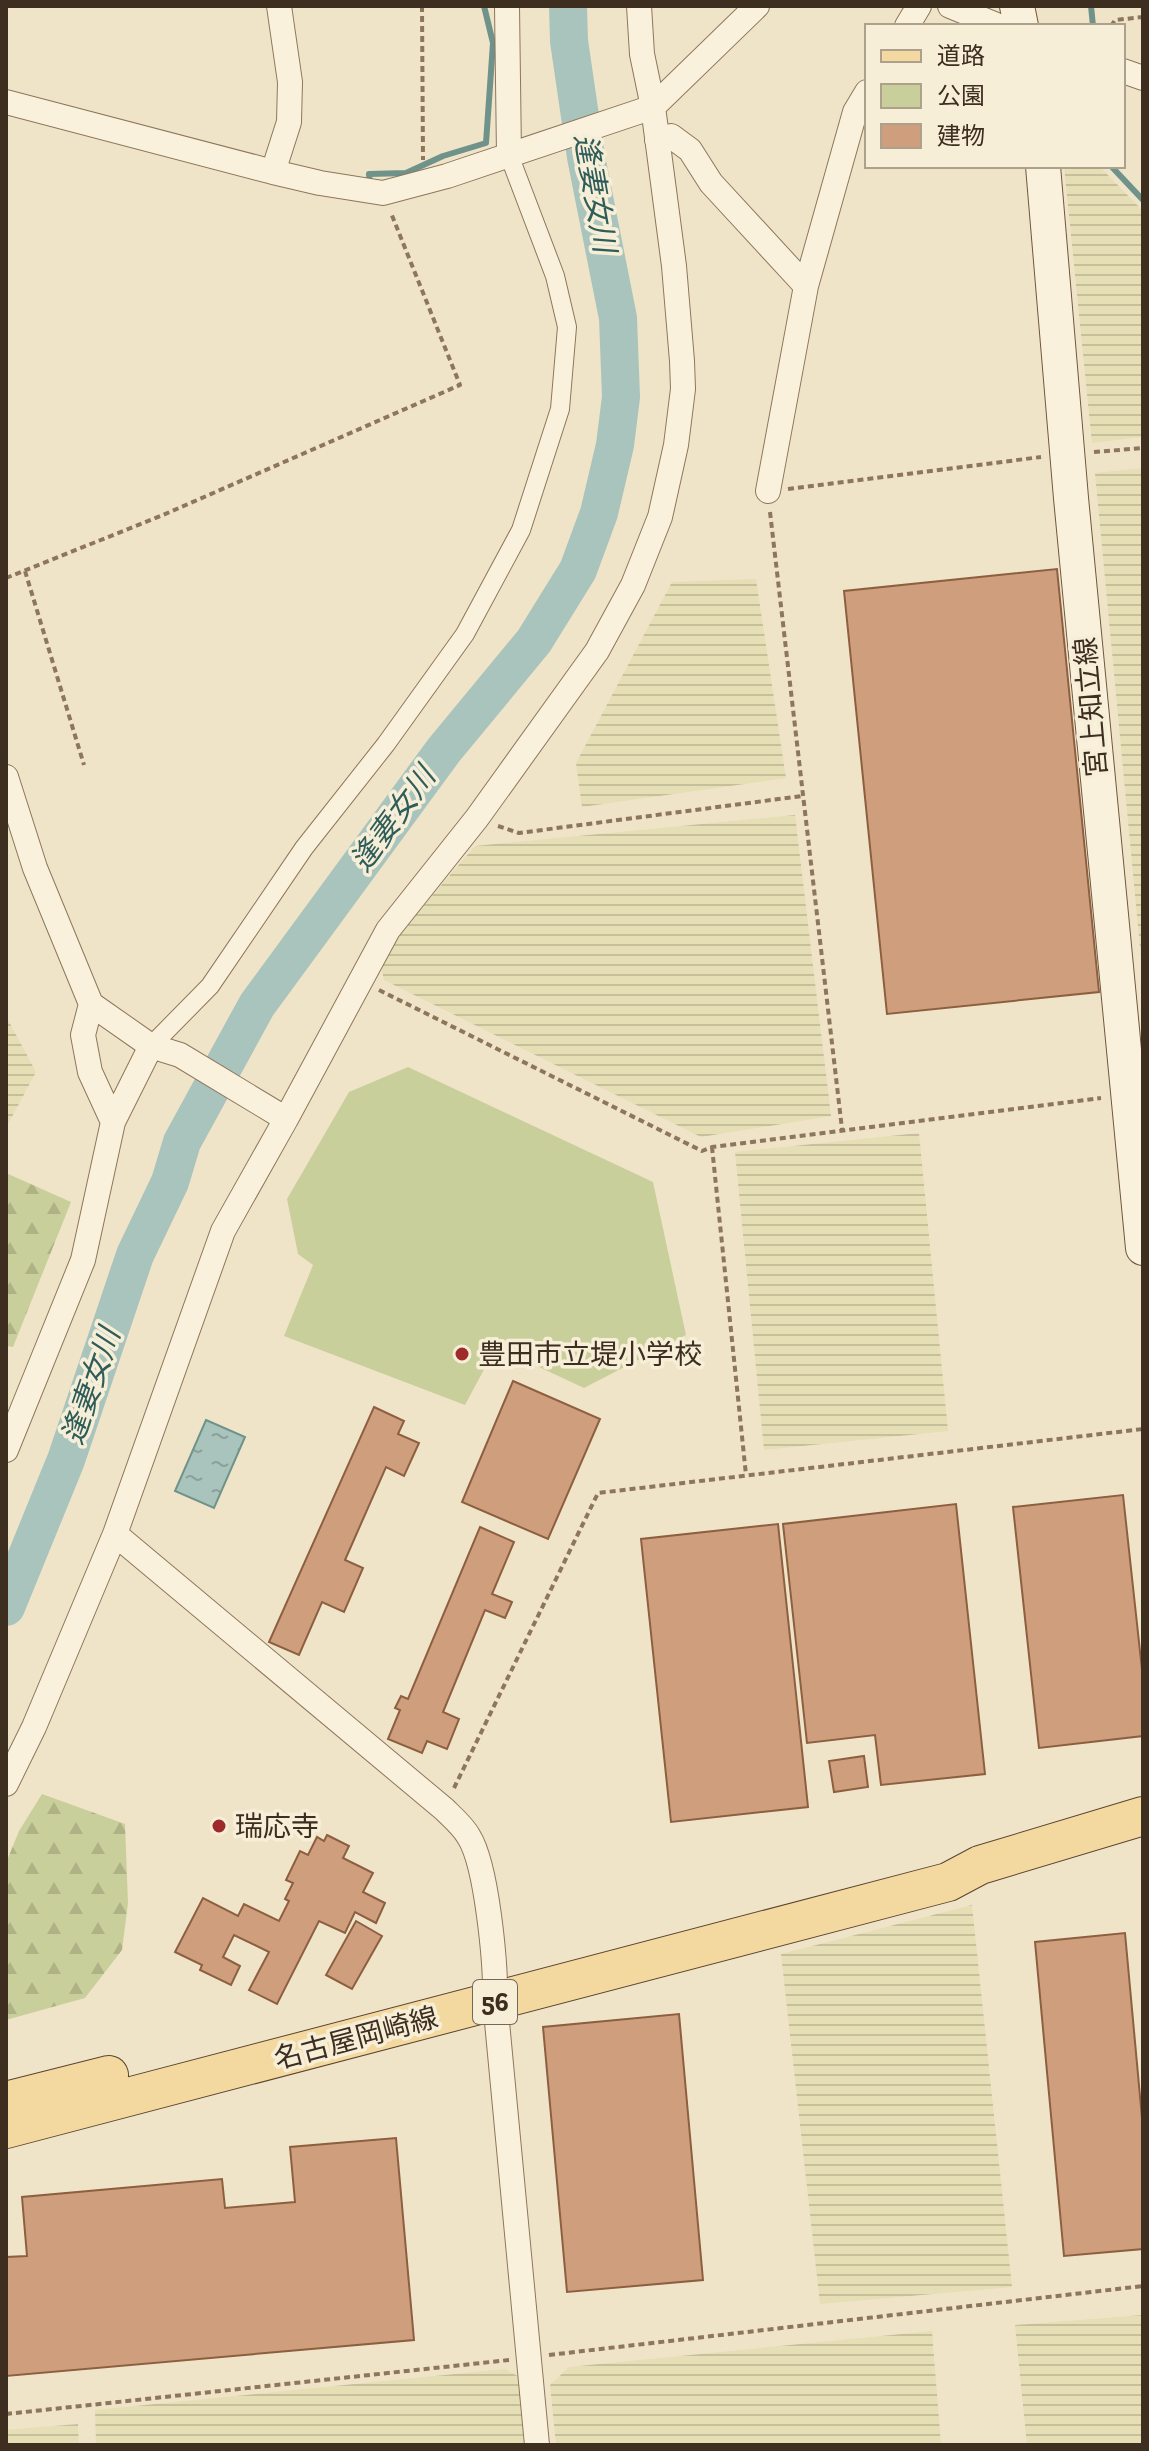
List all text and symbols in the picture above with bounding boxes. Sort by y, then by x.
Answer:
legend [865,24,1125,168]
text: 道路 [937,41,985,70]
text: 公園 [937,81,985,110]
text: 建物 [937,121,985,150]
water label: 逢妻女川 [567,131,624,258]
street label: 宮上知立線 [1068,636,1114,778]
water label: 逢妻女川 [343,757,445,878]
water label: 逢妻女川 [54,1321,129,1449]
place label: 豊田市立堤小学校 [478,1338,702,1371]
marker: 豊田市立堤小学校 [453,1345,471,1363]
place label: 瑞応寺 [235,1810,319,1843]
marker: 瑞応寺 [210,1817,228,1835]
road number: 56 [473,1980,517,2024]
street label: 名古屋岡崎線 [271,2000,441,2076]

